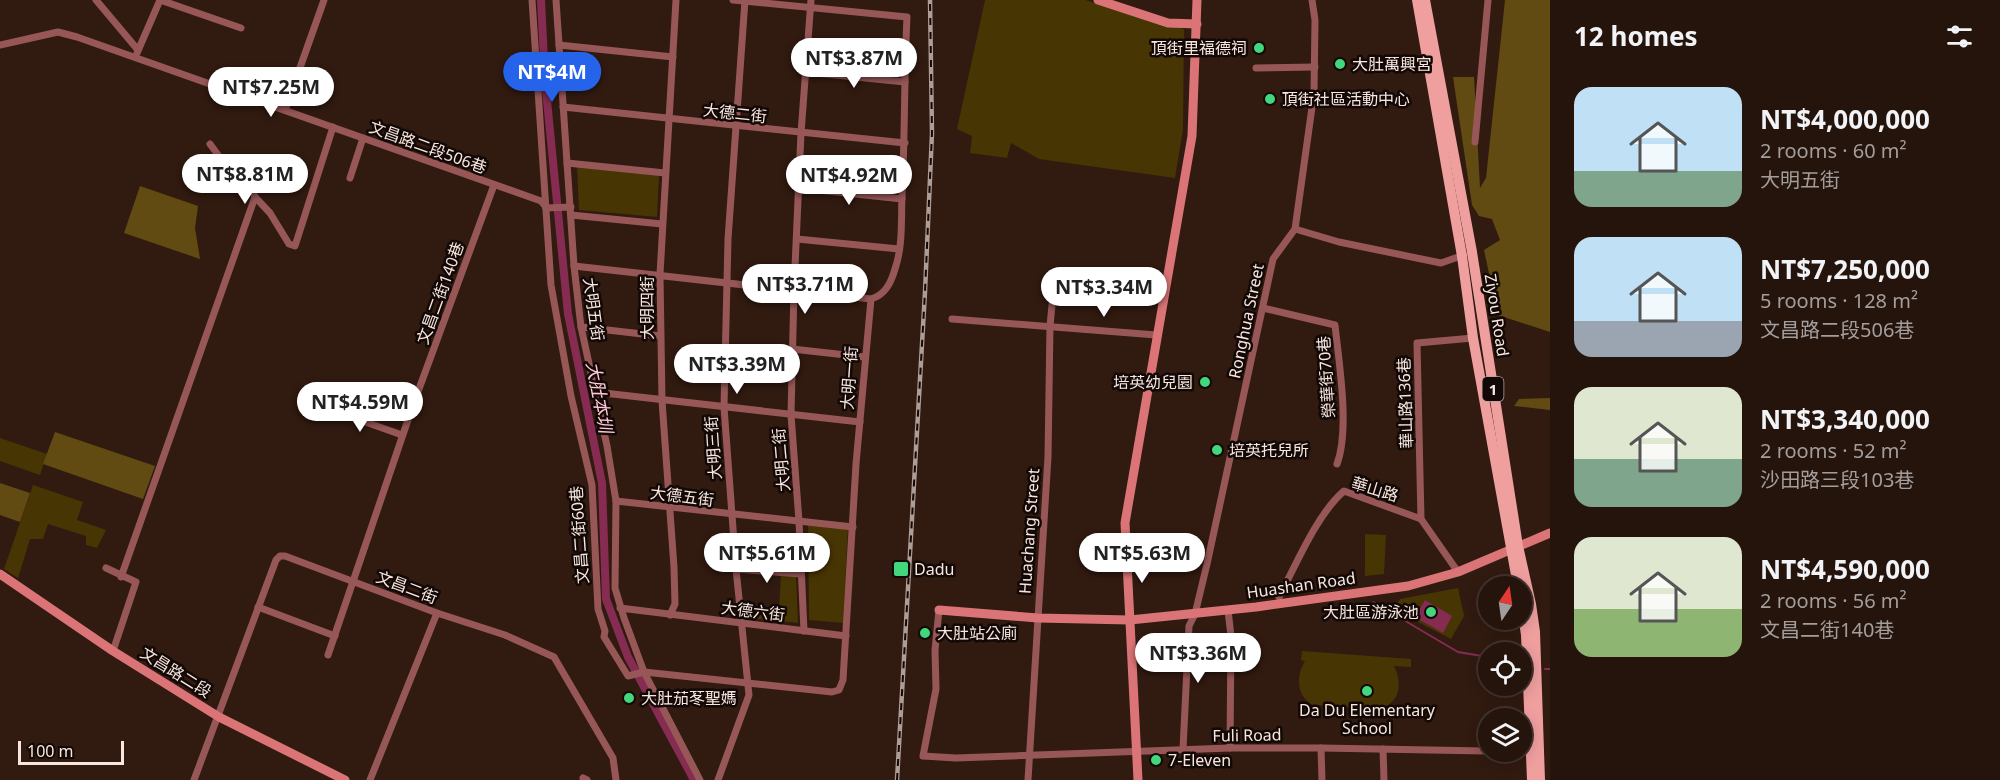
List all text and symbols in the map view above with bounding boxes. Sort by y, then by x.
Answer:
text: 12 homes [1574,18,1698,54]
icon: filters [1943,20,1976,53]
place label: 頂街里福德祠 [1151,37,1247,59]
pin: NT$3.87M [792,38,916,89]
marker: 頂街里福德祠 [1252,41,1266,55]
text: NT$3.87M [805,44,903,71]
pin: NT$4M [510,52,594,103]
place label: 大肚萬興宮 [1352,53,1432,75]
marker: 大肚萬興宮 [1333,57,1347,71]
text: NT$4M [517,58,587,85]
pin: NT$7.25M [209,67,333,118]
text: NT$7.25M [222,73,320,100]
place label: 頂街社區活動中心 [1282,88,1410,110]
marker: 頂街社區活動中心 [1263,92,1277,106]
street label: 大德二街 [702,99,768,127]
text: NT$4,000,000 [1760,101,1930,137]
icon: home [1622,111,1694,183]
street label: 文昌路二段506巷 [366,116,490,178]
text: 2 rooms · 60 m² [1760,137,1907,164]
pin: NT$8.81M [183,154,307,205]
pin: NT$4.92M [787,155,911,206]
text: NT$8.81M [196,160,294,187]
text: NT$4.92M [800,161,898,188]
text: 大明五街 [1760,166,1840,193]
street label: 文昌二街140巷 [411,239,469,347]
text: NT$7,250,000 [1760,251,1930,287]
street label: Ronghua Street [1223,261,1269,380]
icon: home [1622,261,1694,333]
pin: NT$3.71M [743,264,867,315]
pin: NT$3.34M [1042,267,1166,318]
text: NT$3.71M [756,270,854,297]
street label: Ziyou Road [1480,272,1514,358]
text: NT$3.34M [1055,273,1153,300]
street label: 大明五街 [579,276,609,342]
street label: 大明四街 [636,276,658,340]
text: 5 rooms · 128 m² [1760,287,1918,314]
text: 文昌路二段506巷 [1760,316,1914,343]
street label: 榮華街70巷 [1312,335,1340,419]
pin: NT$3.39M [675,344,799,395]
street label: 大明一街 [836,345,862,411]
text: NT$3.39M [688,350,786,377]
street label: 華山路136巷 [1392,357,1418,449]
water label: 大肚本圳 [581,359,619,438]
place label: 培英幼兒園 [1113,371,1193,393]
marker: 培英幼兒園 [1198,375,1212,389]
road number: 1 [1482,377,1504,401]
pin: NT$4.59M [298,382,422,433]
text: NT$4.59M [311,388,409,415]
text: NT$3,340,000 [1760,401,1930,437]
icon: home [1622,411,1694,483]
street label: 大明三街 [700,415,726,481]
street label: 大明二街 [767,427,795,493]
text: 2 rooms · 52 m² [1760,437,1907,464]
place label: 培英托兒所 [1229,439,1309,461]
marker: 培英托兒所 [1210,443,1224,457]
text: 沙田路三段103巷 [1760,466,1914,493]
street label: Huachang Street [1014,467,1044,595]
street label: 華山路 [1349,471,1401,507]
street label: 大德五街 [649,481,715,511]
street label: 文昌二街60巷 [565,485,593,585]
pin: NT$5.61M [705,533,829,584]
pin: NT$5.63M [1080,533,1204,584]
text: NT$5.61M [718,539,816,566]
text: NT$5.63M [1093,539,1191,566]
text: NT$4,590,000 [1760,551,1930,587]
place label: Dadu [914,558,954,580]
marker: Dadu [892,560,910,578]
icon: home [1622,561,1694,633]
street label: 文昌二街 [373,565,441,609]
street label: Huashan Road [1245,566,1357,604]
north arrow [1478,576,1532,630]
map controls [1478,576,1532,762]
text: 2 rooms · 56 m² [1760,587,1907,614]
street label: 大德六街 [720,596,786,626]
place label: 大肚區游泳池 [1323,601,1419,623]
marker: 大肚區游泳池 [1424,605,1438,619]
text: 文昌二街140巷 [1760,616,1894,643]
place label: 大肚站公廁 [937,622,1017,644]
marker: 大肚站公廁 [918,626,932,640]
pin: NT$3.36M [1136,633,1260,684]
text: NT$3.36M [1149,639,1247,666]
street label: 文昌路二段 [136,641,216,703]
button: locate [1478,642,1532,696]
marker: Da Du Elementary School [1360,684,1374,698]
place label: 大肚茄苳聖媽 [641,687,737,709]
marker: 大肚茄苳聖媽 [622,691,636,705]
place label: Da Du Elementary School [1299,699,1436,739]
button: layers [1478,708,1532,762]
street label: Fuli Road [1212,723,1282,747]
scale bar [18,738,124,766]
text: 100 m [27,740,74,762]
place label: 7-Eleven [1168,749,1231,771]
marker: 7-Eleven [1149,753,1163,767]

